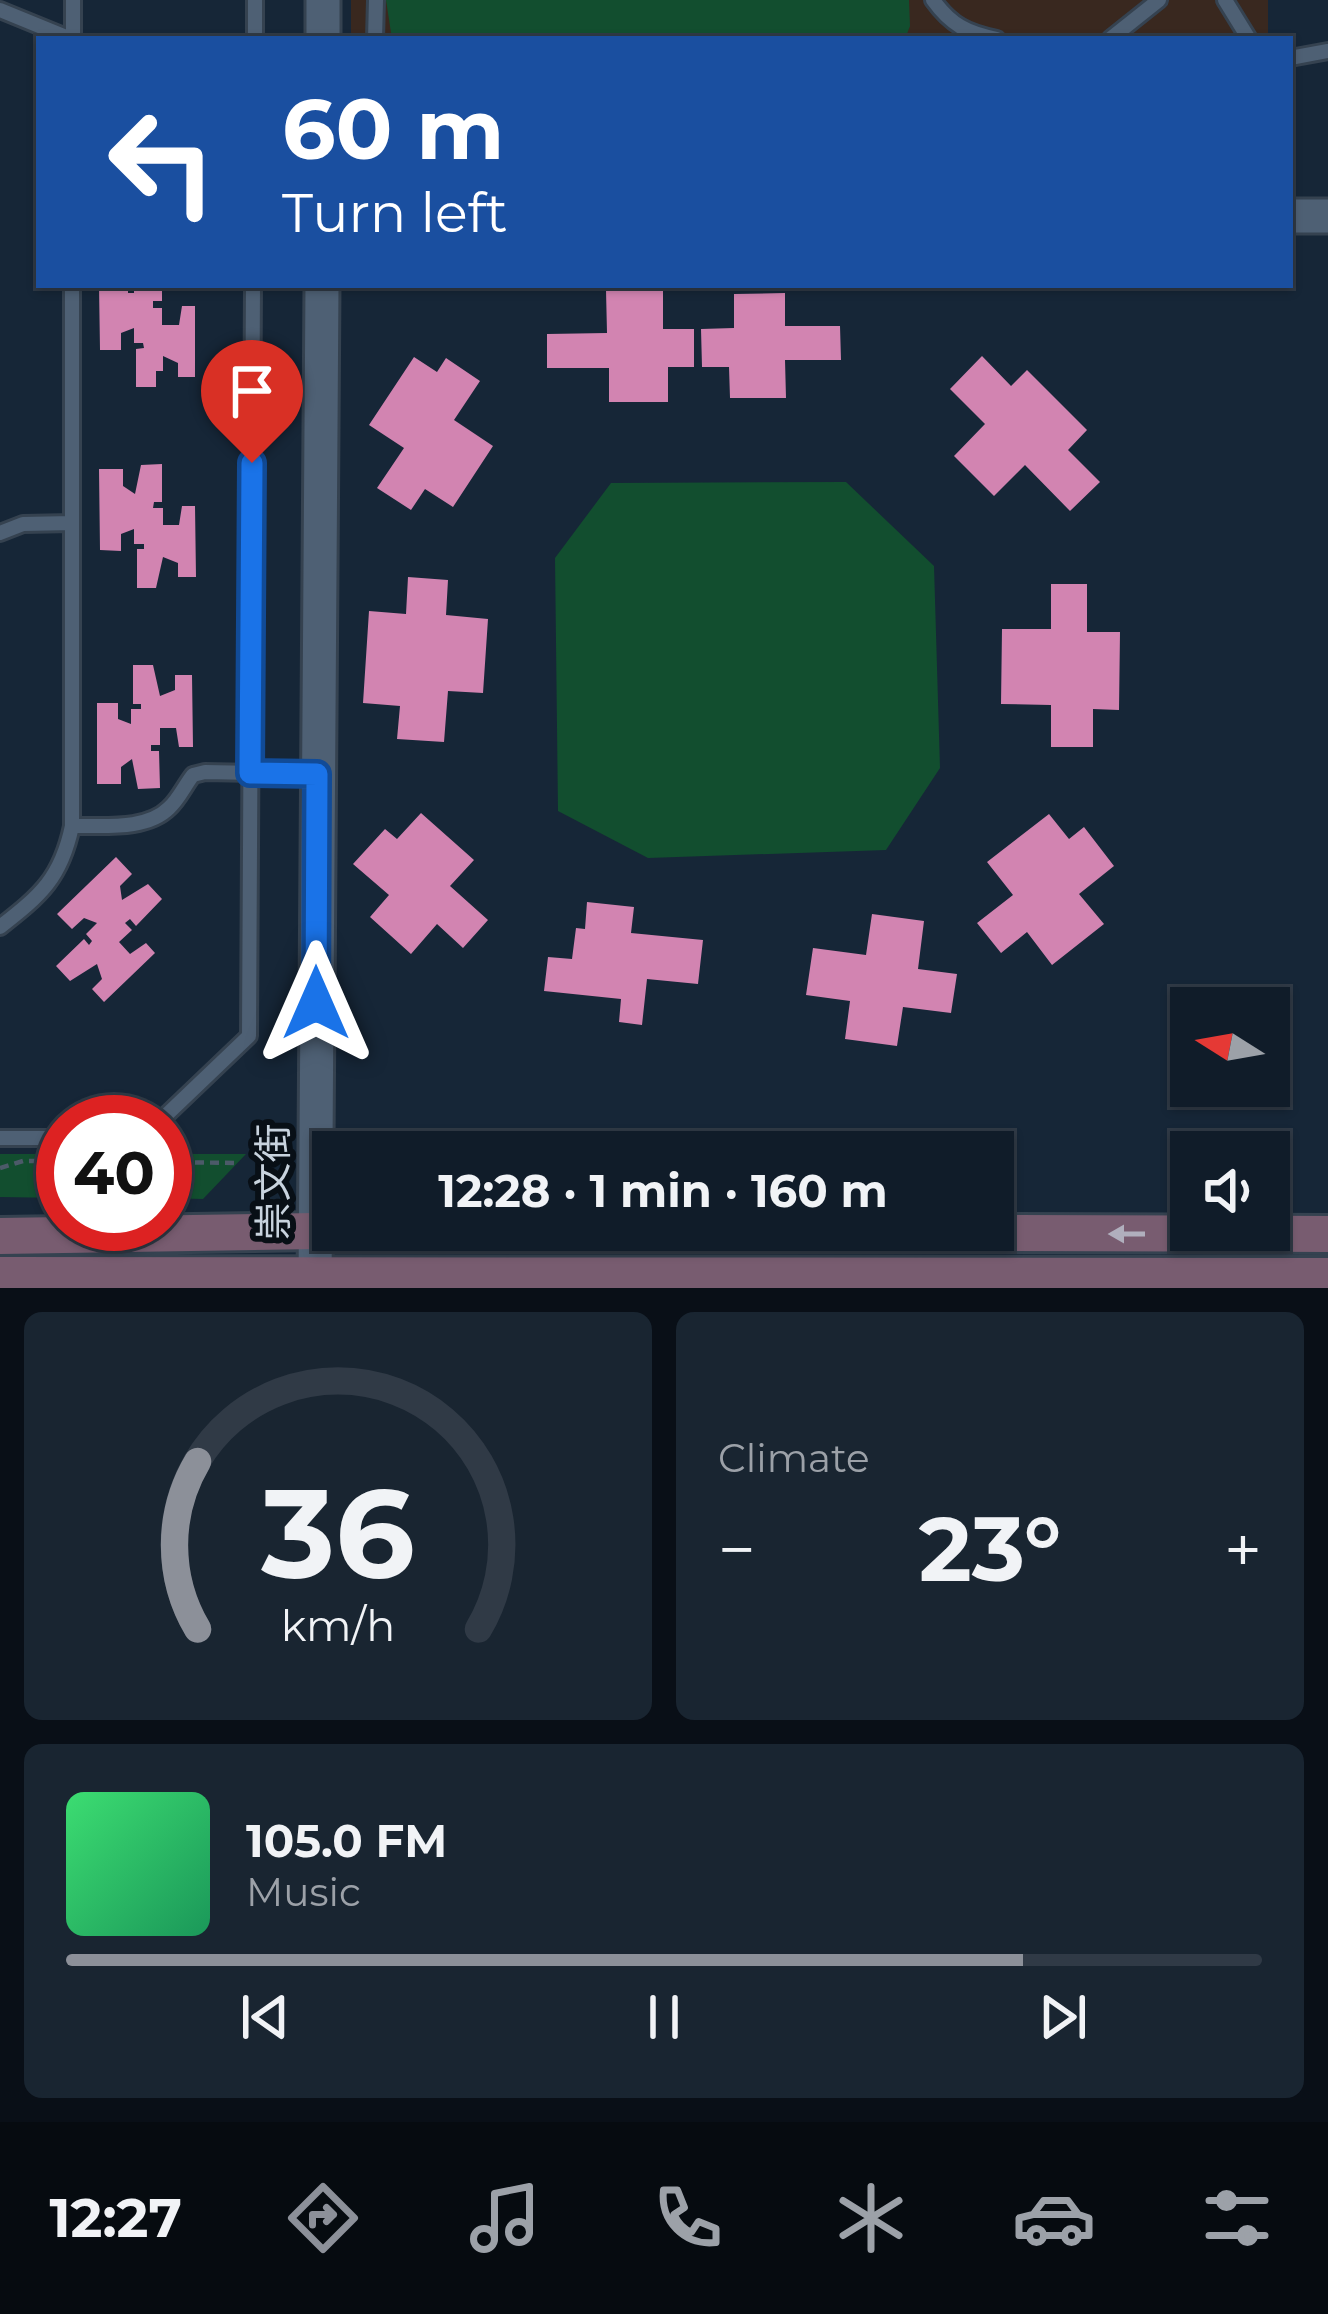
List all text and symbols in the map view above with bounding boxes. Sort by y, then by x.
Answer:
text: 60 m [282,78,504,180]
icon: left [84,84,240,240]
text: Turn left [282,180,508,246]
pin [201,340,303,463]
icon: arrive [219,358,285,424]
position arrow [253,940,379,1066]
north arrow [1170,987,1290,1107]
map controls [1170,987,1290,1251]
speed limit sign: 40 [36,1095,192,1251]
street label: 崇文街 [249,1123,297,1241]
button: sound [1170,1131,1290,1251]
text: 12:28 · 1 min · 160 m [438,1163,888,1218]
one-way arrow [1107,1224,1145,1244]
text: Climate [718,1434,870,1482]
text: 36 [260,1457,415,1609]
text: 23° [919,1494,1061,1604]
text: − [718,1509,756,1590]
text: + [1224,1509,1262,1590]
text: km/h [281,1599,395,1652]
text: 105.0 FM [246,1813,447,1868]
text: Music [246,1868,361,1916]
icon: previous [232,1984,298,2050]
icon: pause [631,1984,697,2050]
icon: next [1030,1984,1096,2050]
icon: directions [281,2176,365,2260]
icon: music [463,2176,547,2260]
icon: phone [646,2176,730,2260]
icon: climate [829,2176,913,2260]
icon: car [1012,2176,1096,2260]
icon: filters [1195,2176,1279,2260]
text: 12:27 [49,2185,182,2251]

